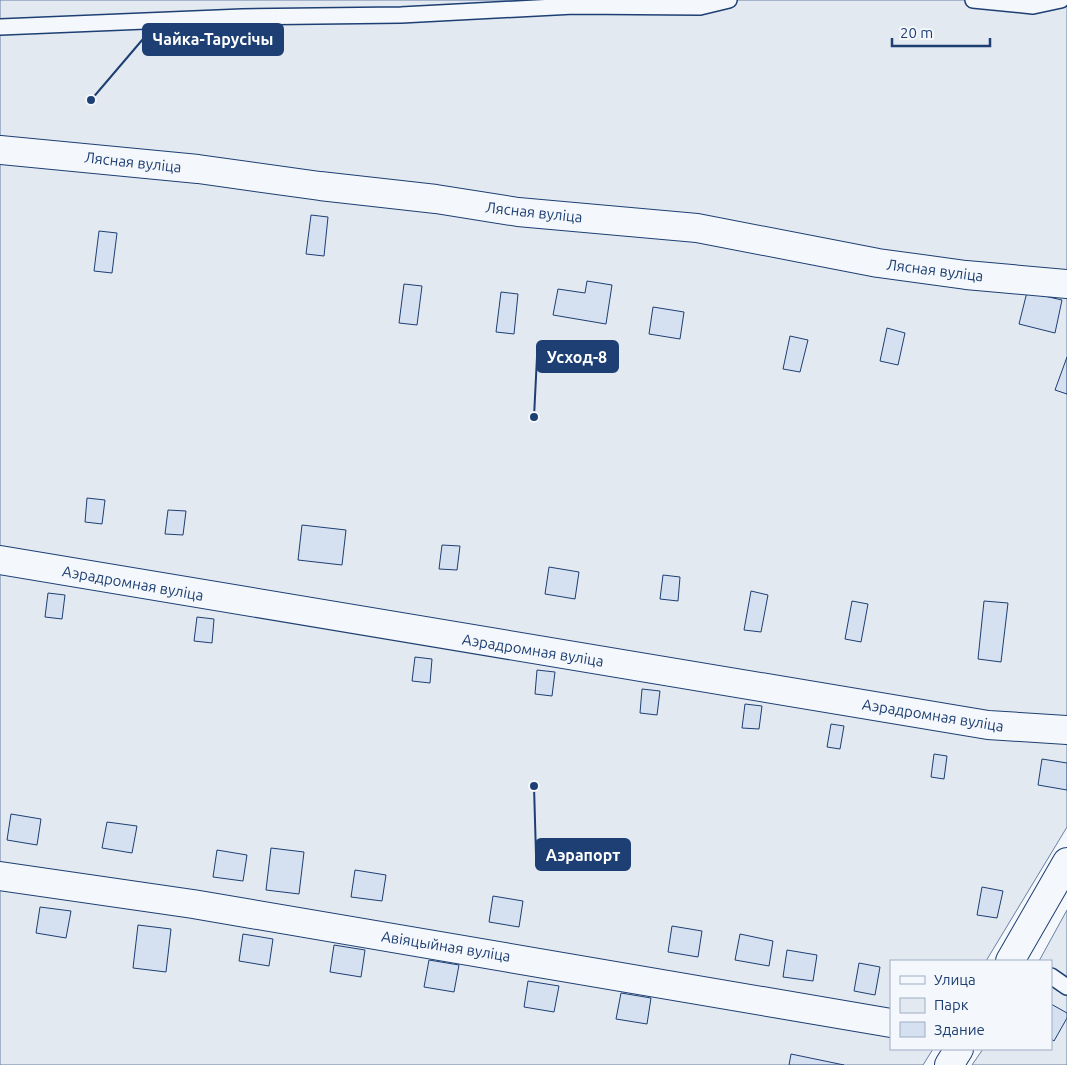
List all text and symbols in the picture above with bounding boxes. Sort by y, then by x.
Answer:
scale bar [892,15,990,47]
callout: Чайка-Тарусічы [143,24,283,55]
text: 20 m [900,24,933,41]
text: Чайка-Тарусічы [153,30,273,48]
street label: Лясная вуліца [84,148,182,176]
street label: Лясная вуліца [485,198,583,226]
street label: Лясная вуліца [886,256,984,284]
callout: Усход-8 [537,341,618,372]
text: Усход-8 [547,348,607,366]
street label: Аэрадромная вуліца [61,562,205,604]
street label: Аэрадромная вуліца [461,630,605,670]
street label: Аэрадромная вуліца [861,695,1005,735]
callout: Аэрапорт [536,839,630,870]
text: Аэрапорт [546,846,620,864]
street label: Авіяцыйная вуліца [380,927,512,965]
legend [890,960,1052,1050]
text: Улица [934,971,976,988]
text: Парк [934,996,969,1013]
text: Здание [934,1021,985,1038]

